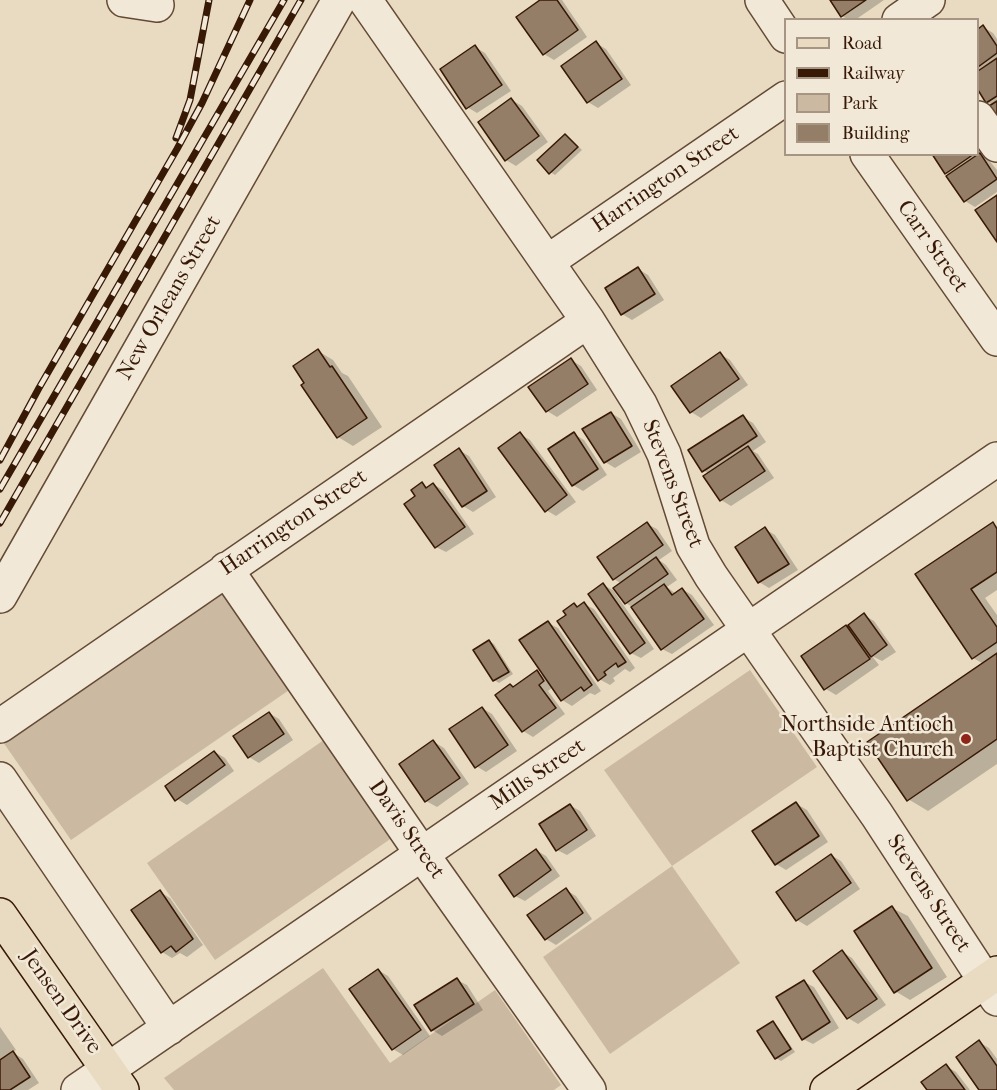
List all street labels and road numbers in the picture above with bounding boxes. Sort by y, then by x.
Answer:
street label: Harrington Street [587,121,745,239]
street label: Carr Street [891,196,973,298]
street label: New Orleans Street [112,211,228,385]
street label: Stevens Street [635,416,709,552]
street label: Harrington Street [215,464,373,582]
street label: Mills Street [485,733,591,817]
street label: Davis Street [362,775,450,885]
street label: Stevens Street [880,830,976,958]
street label: Jensen Drive [15,945,107,1059]

